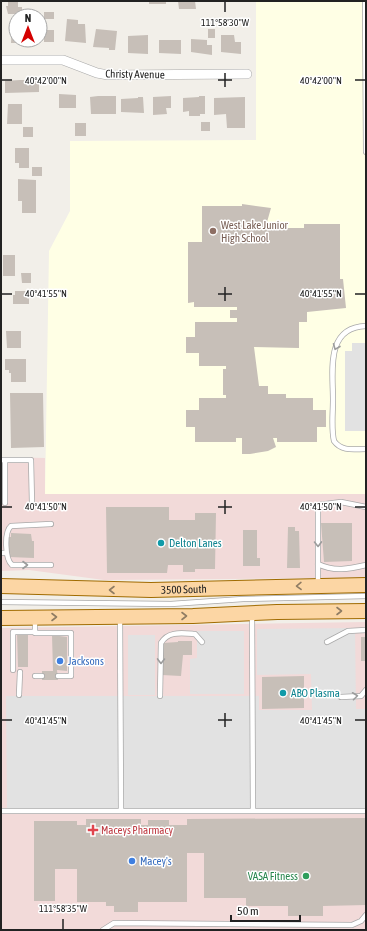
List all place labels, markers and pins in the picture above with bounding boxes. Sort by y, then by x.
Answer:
place label: West Lake Junior High School [221,219,289,244]
marker: West Lake Junior High School [208,226,218,236]
place label: Delton Lanes [169,537,222,549]
marker: Delton Lanes [156,538,166,548]
place label: Jacksons [68,655,104,667]
marker: Jacksons [55,656,65,666]
place label: ABO Plasma [291,687,340,699]
marker: ABO Plasma [278,688,288,698]
place label: Maceys Pharmacy [101,824,174,836]
marker: Maceys Pharmacy [88,825,98,835]
place label: Macey's [140,855,172,867]
marker: Macey's [127,856,137,866]
place label: VASA Fitness [248,870,298,882]
marker: VASA Fitness [301,871,311,881]

